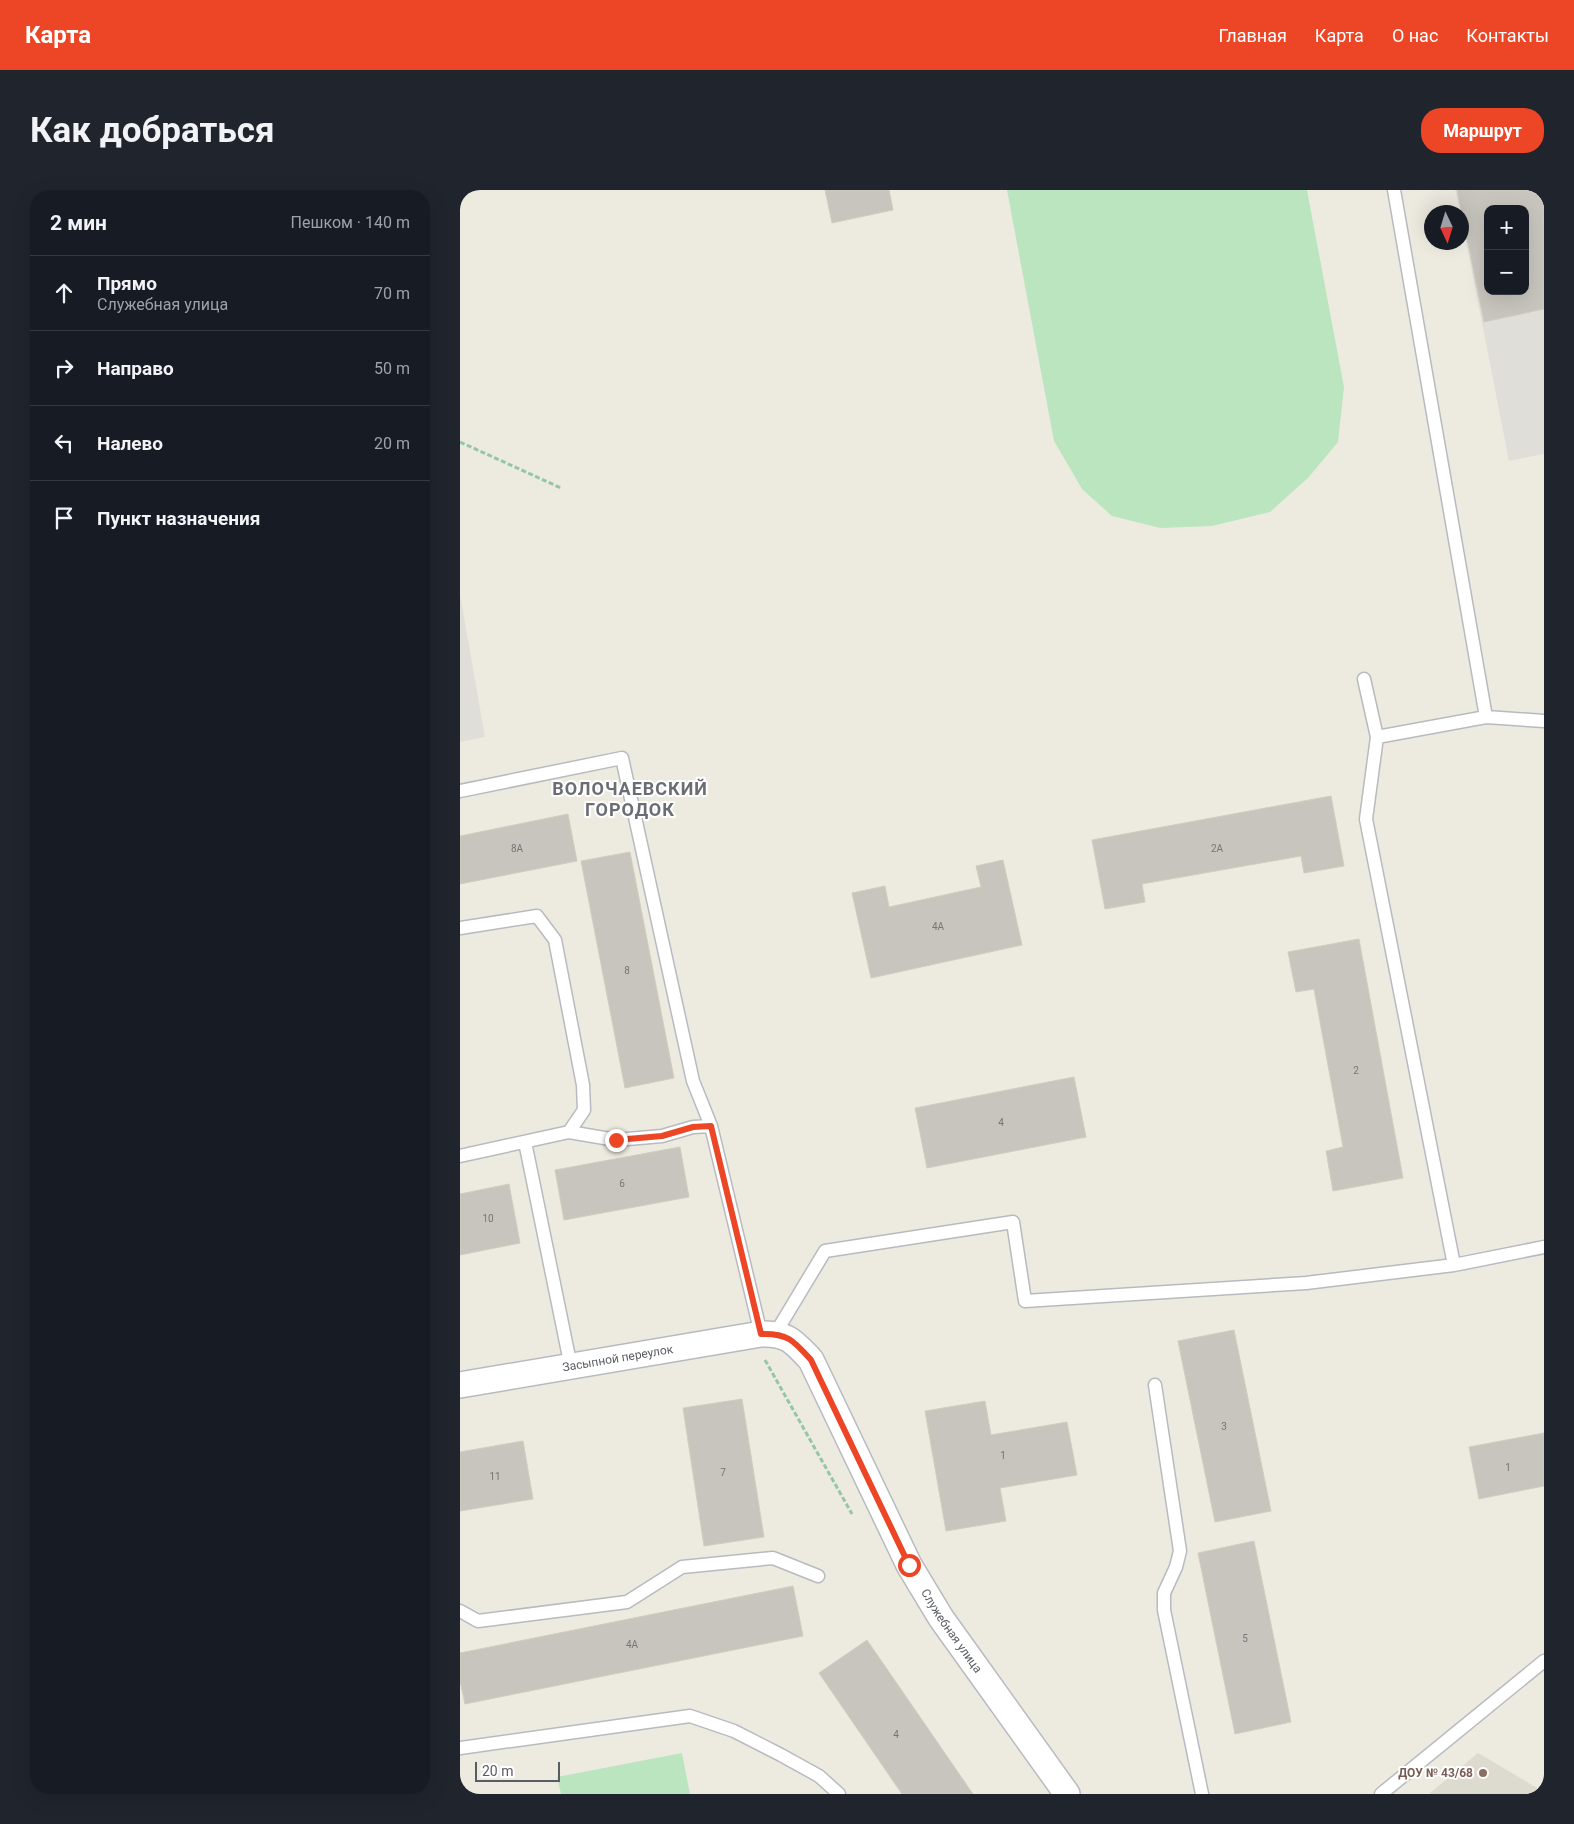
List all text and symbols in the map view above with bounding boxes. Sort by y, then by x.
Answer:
text: Карта [25,21,91,49]
text: Главная [1218,25,1287,46]
text: Карта [1315,25,1364,46]
text: О нас [1392,25,1438,46]
text: Контакты [1466,25,1549,46]
button: Маршрут [1421,108,1544,153]
text: Как добраться [30,110,275,151]
north arrow [1424,205,1469,250]
map controls [1484,205,1529,295]
button: + [1484,205,1529,250]
text: 2 мин [50,211,107,235]
text: Пешком · 140 m [291,213,410,232]
button: − [1484,250,1529,295]
text: Прямо [97,272,157,295]
icon: ahead [50,279,78,307]
text: 70 m [374,284,410,303]
text: Служебная улица [97,295,228,314]
icon: right [50,354,78,382]
text: Направо [97,357,174,380]
text: 50 m [374,359,410,378]
icon: left [50,429,78,457]
text: Налево [97,432,163,455]
text: 20 m [374,434,410,453]
icon: arrive [50,504,78,532]
text: Пункт назначения [97,507,260,530]
district label: ВОЛОЧАЕВСКИЙ ГОРОДОК [552,778,708,820]
house number: 8А [511,843,524,854]
house number: 2А [1211,843,1224,854]
house number: 4А [932,921,945,932]
house number: 8 [624,965,630,976]
house number: 2 [1353,1065,1359,1076]
house number: 4 [998,1117,1004,1128]
route end [605,1129,628,1152]
house number: 6 [619,1178,625,1189]
house number: 10 [482,1213,494,1224]
street label: Засыпной переулок [561,1342,675,1375]
house number: 3 [1221,1421,1227,1432]
house number: 1 [1000,1450,1006,1461]
house number: 1 [1505,1462,1511,1473]
house number: 7 [720,1467,726,1478]
house number: 11 [489,1471,501,1482]
route start [898,1554,921,1577]
street label: Служебная улица [918,1586,985,1675]
house number: 5 [1242,1633,1248,1644]
house number: 4А [626,1639,639,1650]
house number: 4 [893,1729,899,1740]
scale bar [475,1759,560,1782]
text: 20 m [482,1763,514,1779]
place label: ДОУ № 43/68 [1398,1766,1473,1780]
marker: ДОУ № 43/68 [1477,1767,1489,1779]

